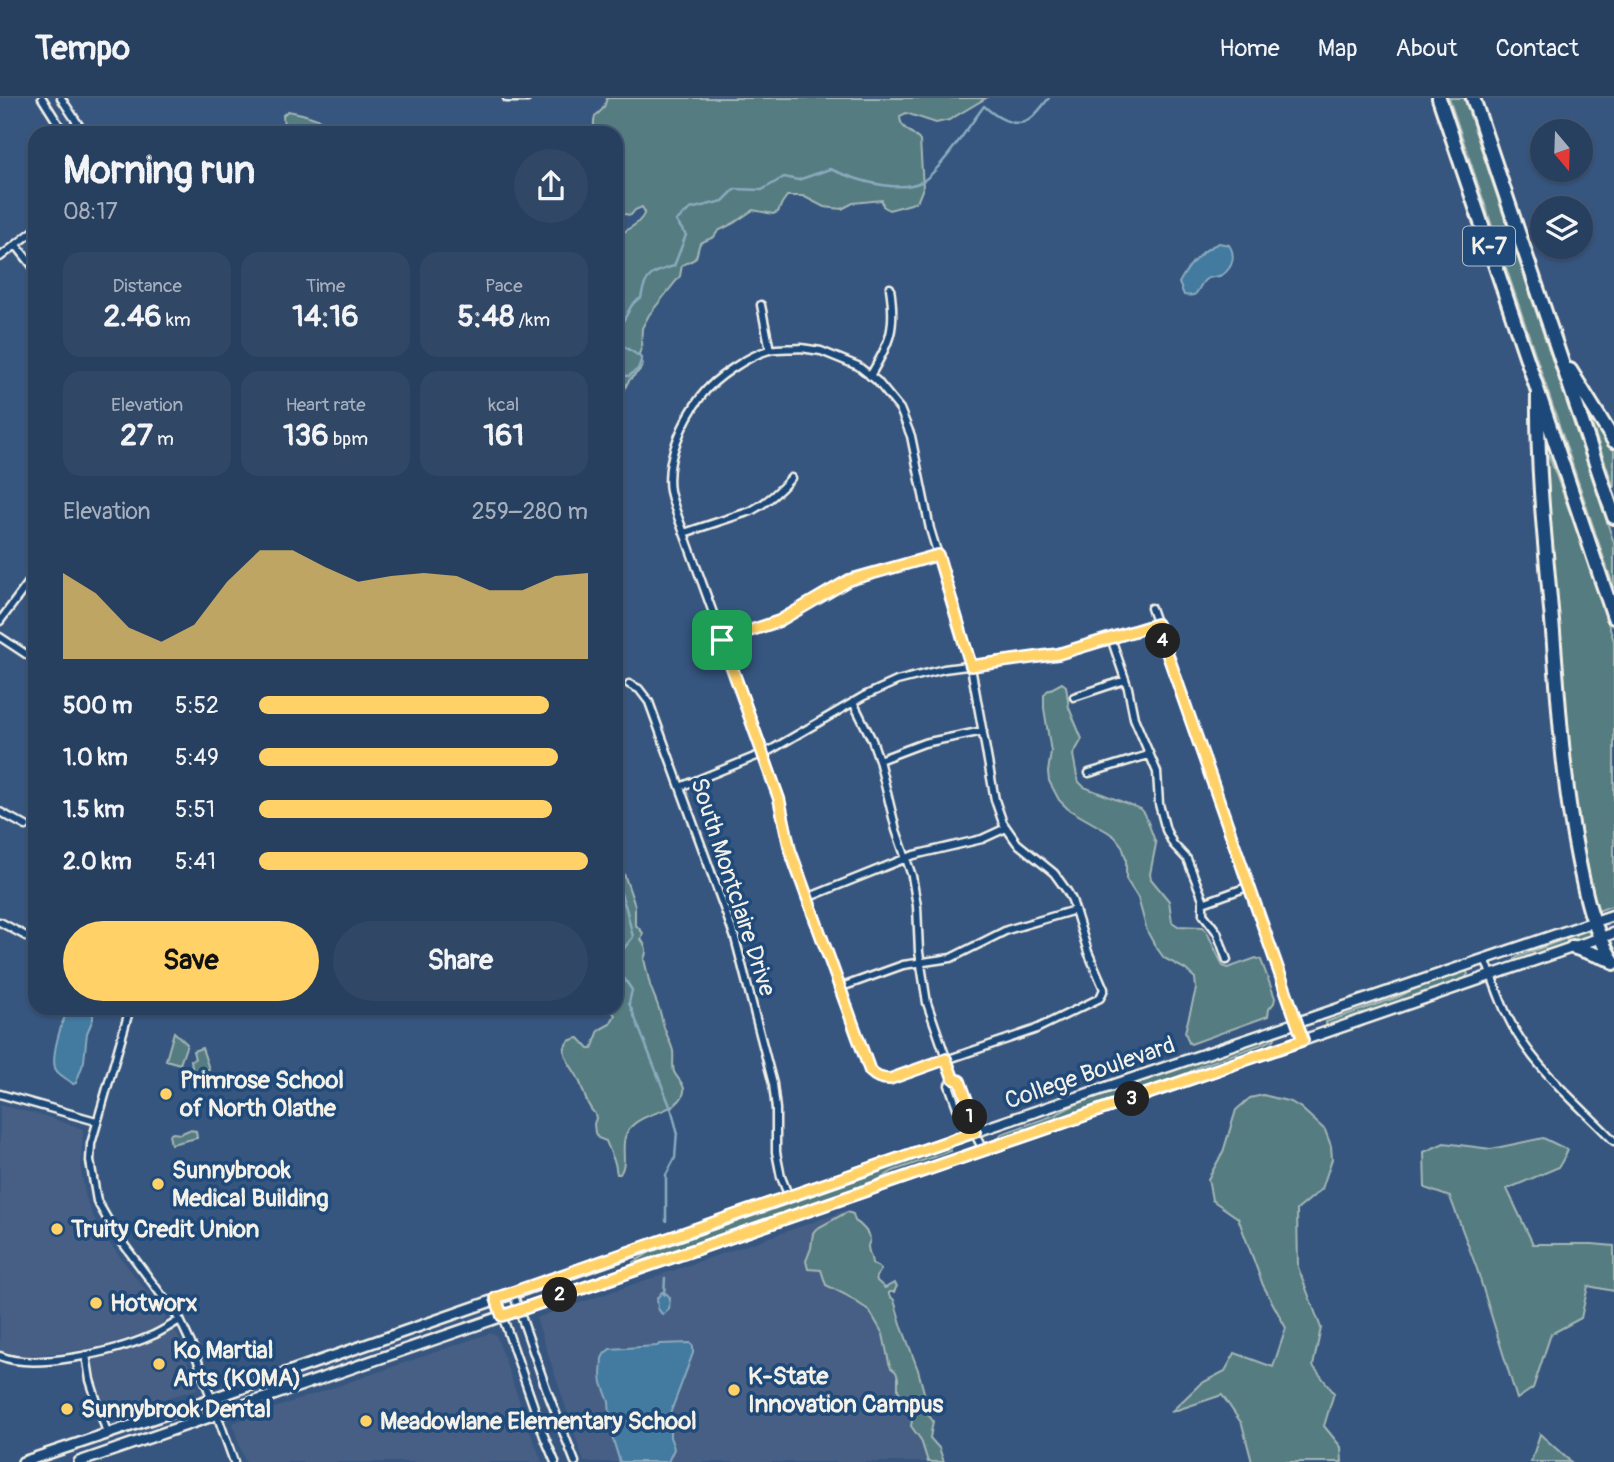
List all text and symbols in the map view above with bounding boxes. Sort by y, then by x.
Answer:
text: Tempo [35,28,130,69]
text: Home [1219,34,1280,63]
text: Map [1318,34,1358,63]
text: About [1396,34,1458,63]
text: Contact [1496,34,1579,63]
north arrow [1530,119,1592,182]
map controls [1530,119,1593,259]
text: Morning run [63,147,255,195]
button: share [514,149,588,223]
button: layers [1530,196,1593,259]
text: 08:17 [63,197,118,226]
road number: K-7 [1463,226,1515,266]
text: Distance [112,274,182,298]
text: Time [306,274,345,298]
text: Pace [485,274,523,298]
text: 2.46 [104,298,162,335]
text: 14:16 [292,298,359,335]
text: 5:48 [458,298,514,335]
text: km [162,308,191,332]
text: /km [514,308,550,332]
text: Elevation [111,393,183,417]
text: Heart rate [285,393,366,417]
text: kcal [488,393,519,417]
text: 27 [120,417,153,454]
text: 136 [283,417,329,454]
text: 161 [483,417,524,454]
text: m [153,427,174,451]
text: bpm [329,427,368,451]
text: Elevation [63,497,151,526]
text: 259–280 m [472,497,588,526]
pin [692,610,752,670]
icon: arrive [703,621,741,659]
pin: 4 [1146,624,1180,658]
text: 4 [1157,628,1168,652]
text: 500 m [63,691,132,720]
text: 5:52 [175,691,219,720]
text: 1.0 km [63,743,128,772]
text: 5:49 [175,743,219,772]
street label: South Montclaire Drive [684,774,782,1000]
text: 1.5 km [63,795,125,824]
text: 5:51 [175,795,215,824]
text: 2.0 km [63,847,132,876]
text: 5:41 [175,847,216,876]
button: Save [63,921,319,1001]
button: Share [333,921,588,1001]
street label: College Boulevard [1001,1030,1179,1116]
place label: Primrose School of North Olathe [179,1066,344,1123]
pin: 3 [1114,1082,1150,1116]
marker: Primrose School of North Olathe [158,1086,174,1102]
text: 3 [1126,1086,1137,1110]
pin: 1 [953,1100,988,1134]
text: 1 [966,1104,973,1128]
place label: Sunnybrook Medical Building [172,1156,329,1213]
marker: Sunnybrook Medical Building [150,1176,166,1192]
place label: Truity Credit Union [70,1215,259,1244]
marker: Truity Credit Union [49,1221,65,1237]
pin: 2 [542,1278,578,1312]
text: 2 [554,1282,565,1306]
place label: Hotworx [110,1289,197,1318]
marker: Hotworx [88,1295,104,1311]
place label: Ko Martial Arts (KOMA) [173,1336,301,1393]
marker: Ko Martial Arts (KOMA) [151,1356,167,1372]
place label: K-State Innovation Campus [748,1362,944,1419]
marker: K-State Innovation Campus [726,1382,742,1398]
place label: Sunnybrook Dental [81,1395,271,1424]
marker: Sunnybrook Dental [59,1401,75,1417]
place label: Meadowlane Elementary School [380,1407,697,1436]
marker: Meadowlane Elementary School [358,1413,374,1429]

